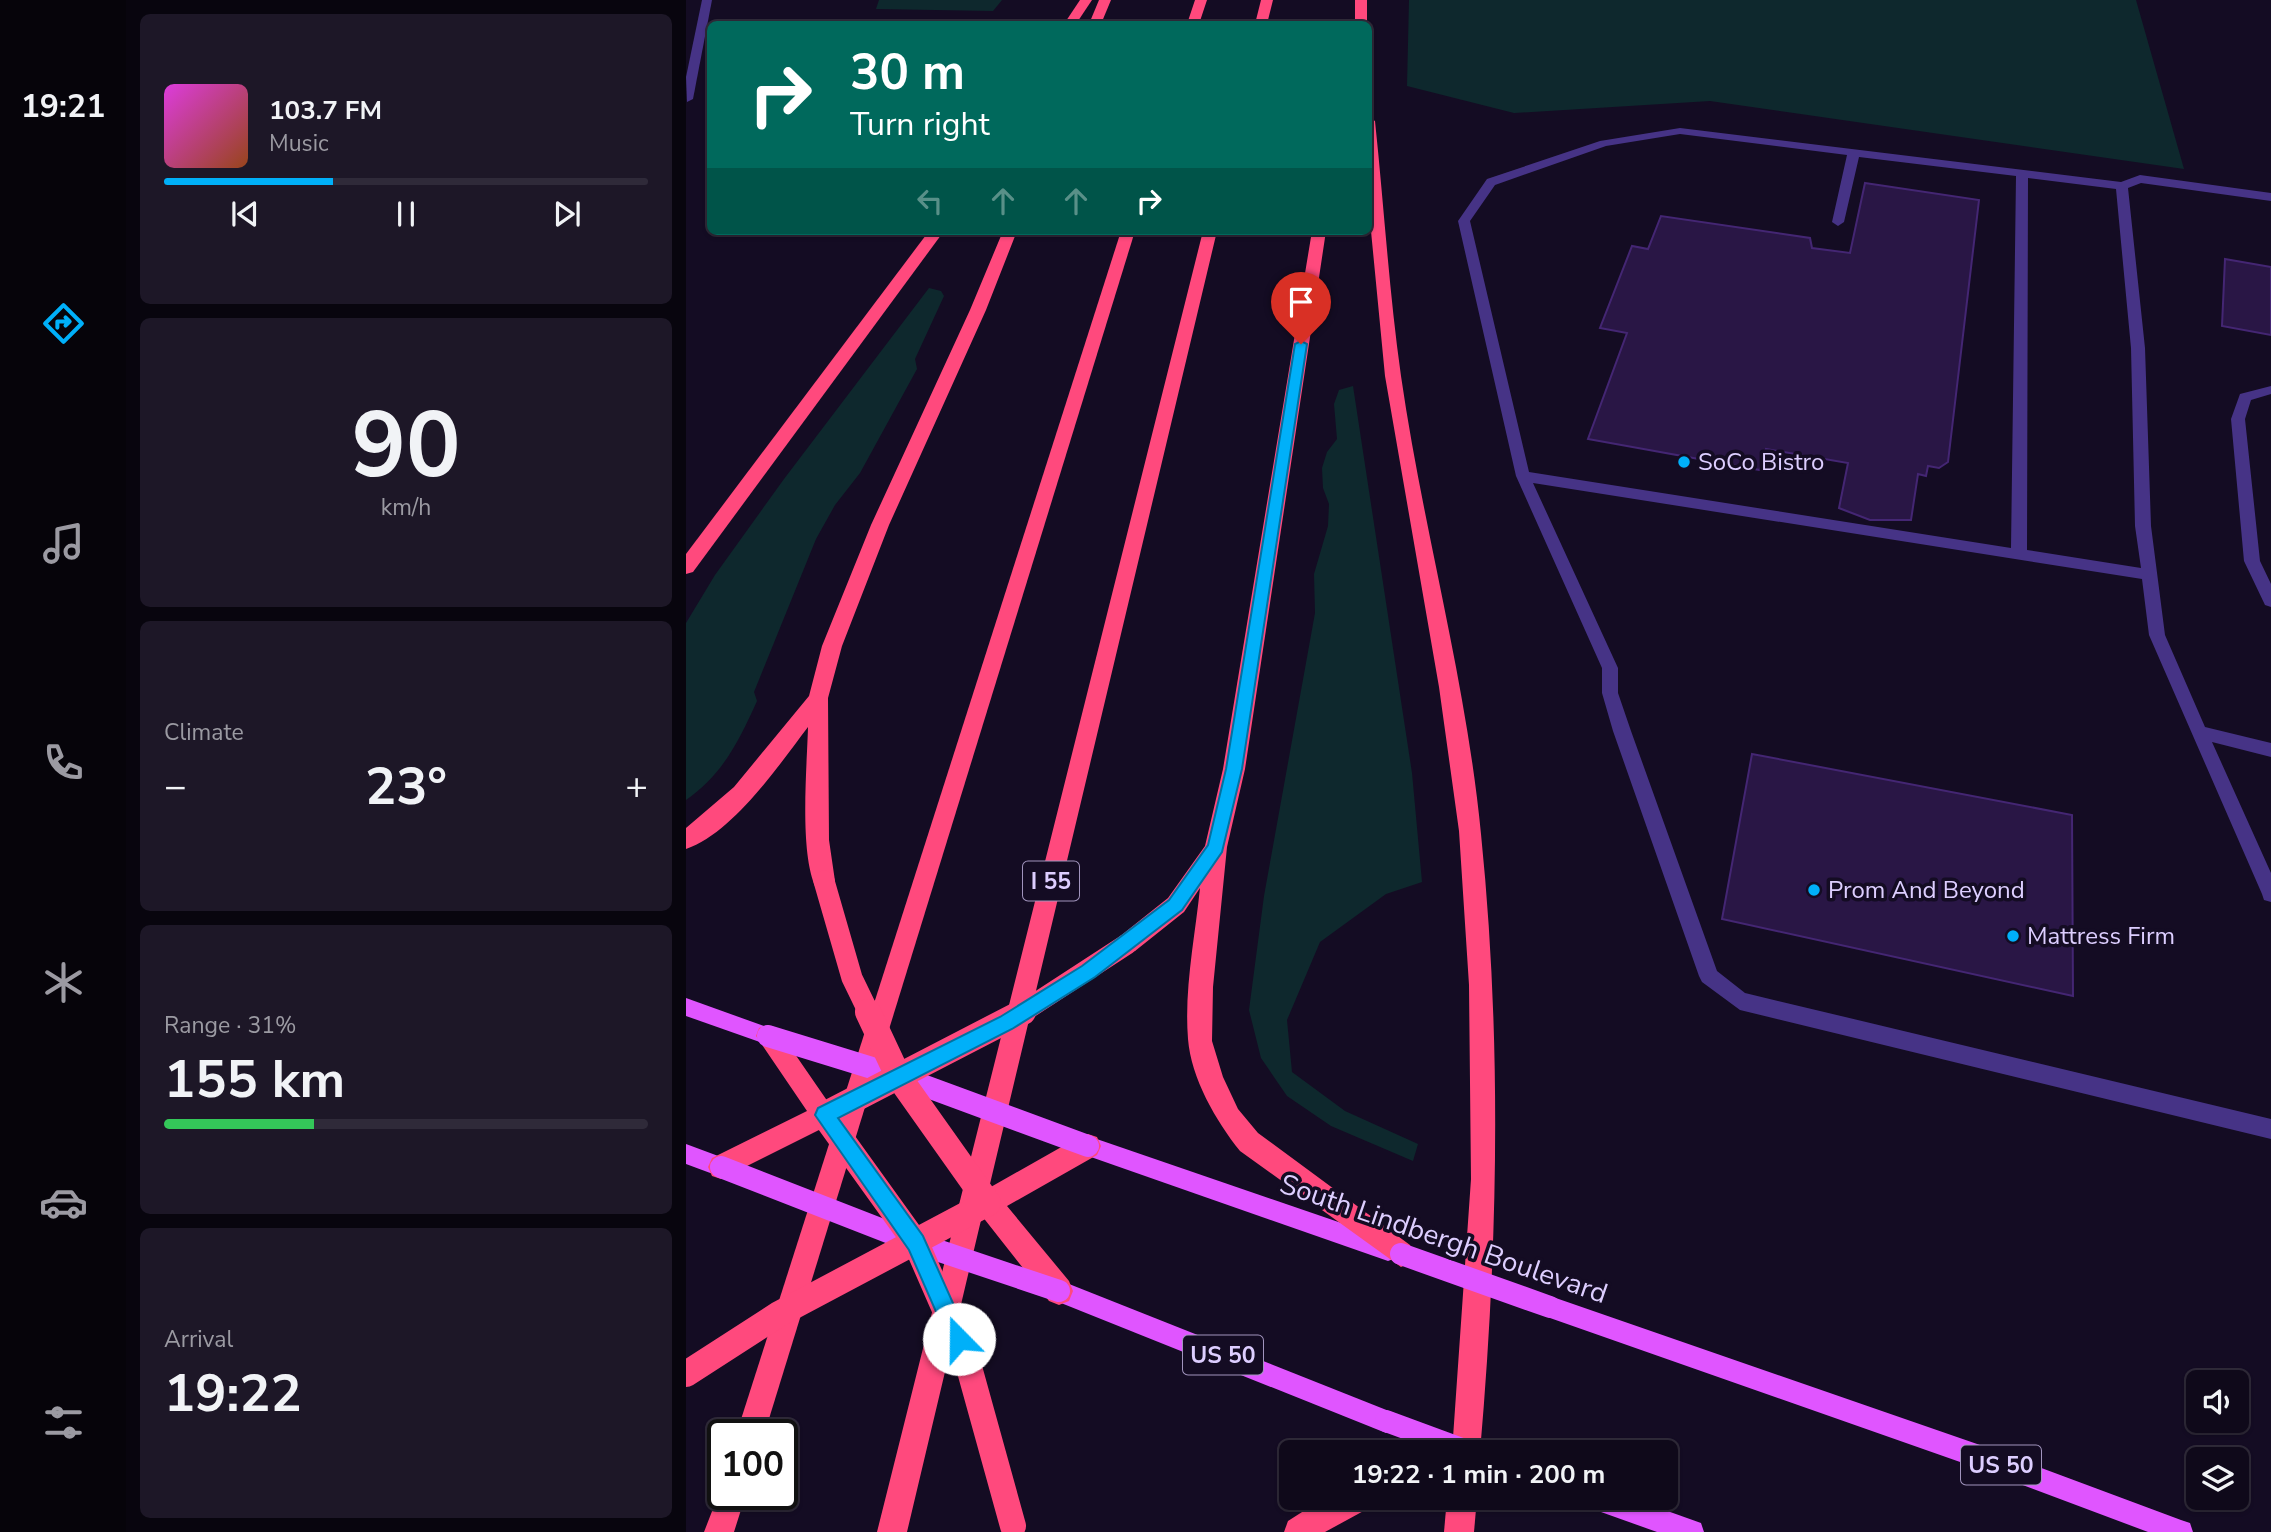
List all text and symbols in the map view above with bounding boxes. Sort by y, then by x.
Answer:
text: 30 m [850,39,965,106]
icon: right [735,49,826,140]
text: 19:21 [21,85,105,128]
text: 103.7 FM [269,93,382,128]
text: Turn right [850,103,990,146]
text: Music [269,128,329,159]
icon: left [911,182,949,220]
icon: ahead [984,182,1022,220]
icon: ahead [1057,182,1095,220]
icon: right [1130,182,1168,220]
icon: previous [226,195,264,233]
icon: pause [387,195,425,233]
icon: next [548,195,586,233]
pin [1271,272,1331,344]
icon: arrive [1282,283,1320,321]
icon: directions [39,299,88,348]
text: 90 [351,384,461,508]
place label: SoCo Bistro [1698,446,1824,478]
marker: SoCo Bistro [1676,454,1692,470]
text: km/h [381,492,431,523]
icon: music [39,519,88,568]
text: Climate [164,717,244,748]
icon: phone [39,738,88,787]
text: 23° [365,751,447,822]
text: − [164,761,187,812]
text: + [625,761,648,812]
road number: I 55 [1023,862,1079,900]
place label: Prom And Beyond [1828,874,2025,906]
marker: Prom And Beyond [1806,882,1822,898]
place label: Mattress Firm [2027,920,2175,952]
marker: Mattress Firm [2005,928,2021,944]
icon: climate [39,958,88,1007]
text: Range · 31% [164,1010,296,1041]
text: 155 km [164,1044,345,1115]
street label: South Lindbergh Boulevard [1275,1165,1613,1313]
icon: car [39,1178,88,1227]
position arrow [922,1302,996,1376]
text: Arrival [164,1324,233,1355]
road number: US 50 [1183,1336,1263,1374]
text: 19:22 [164,1358,302,1429]
map controls [2186,1370,2249,1510]
button: sound [2186,1370,2249,1433]
icon: filters [39,1398,88,1447]
speed limit sign: 100 [707,1419,798,1510]
road number: US 50 [1961,1446,2041,1484]
button: layers [2186,1447,2249,1510]
text: 19:22 · 1 min · 200 m [1352,1457,1605,1492]

